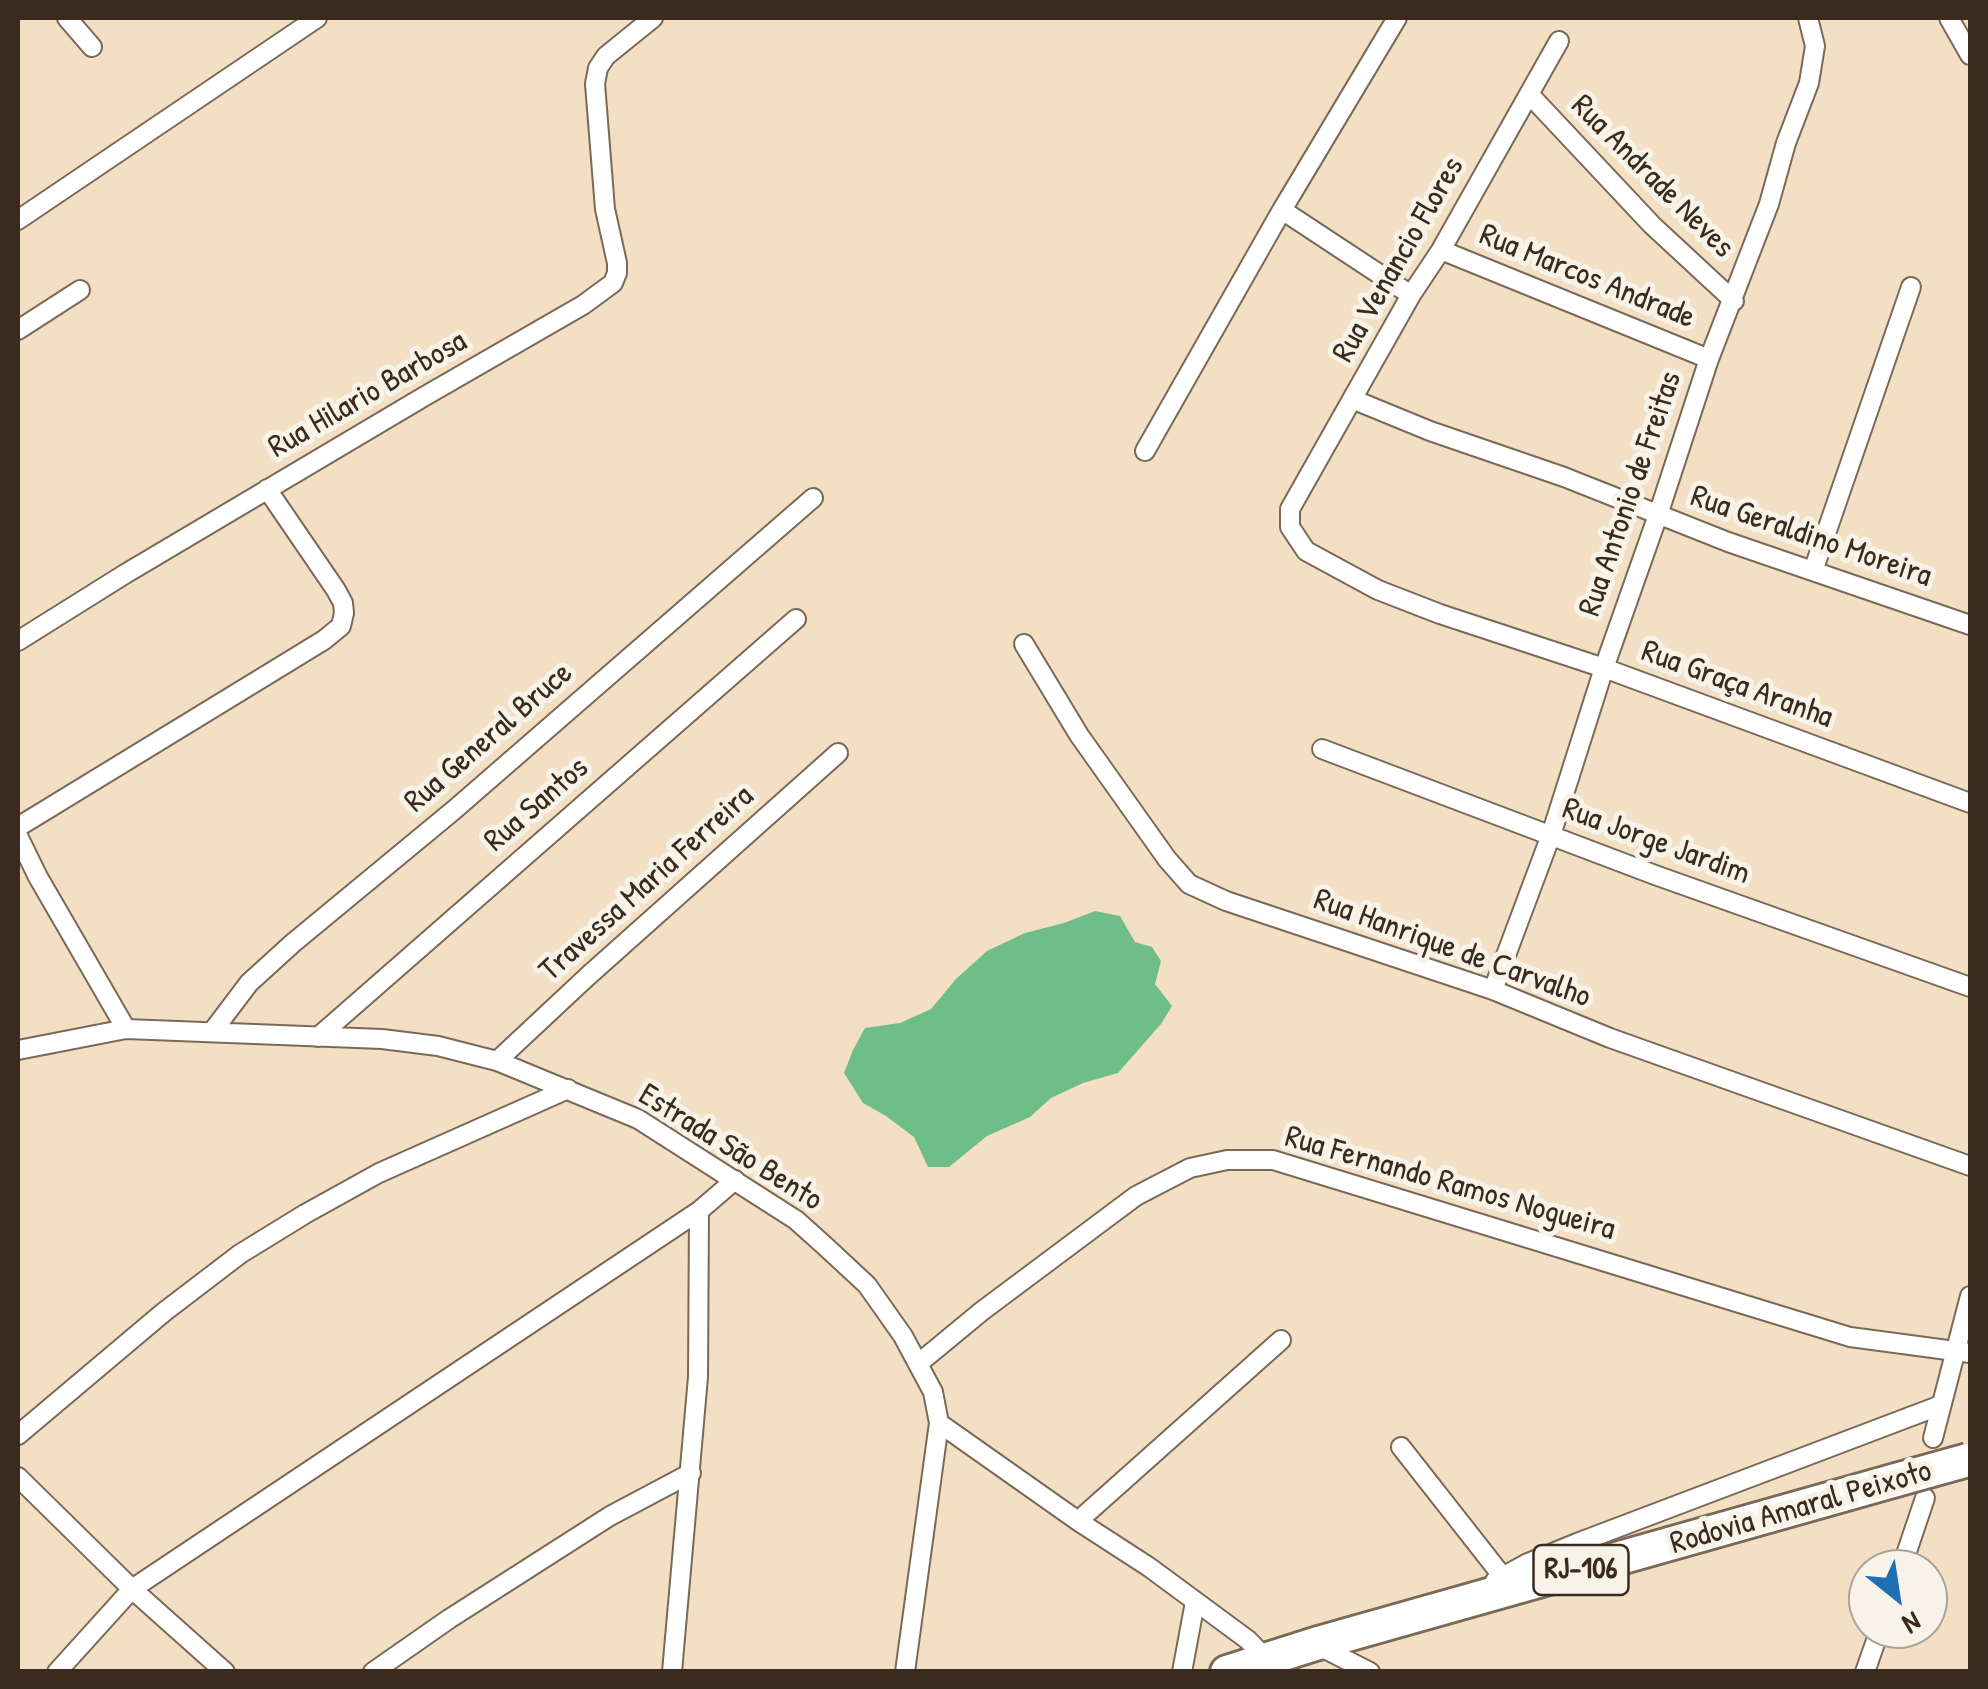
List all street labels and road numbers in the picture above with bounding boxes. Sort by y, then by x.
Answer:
street label: Rua Andrade Neves [1562,87,1742,267]
street label: Rua Venancio Flores [1325,151,1473,369]
street label: Rua Marcos Andrade [1474,216,1700,338]
street label: Rua Hilario Barbosa [262,323,474,467]
street label: Rua Antonio de Freitas [1571,367,1691,621]
street label: Rua Geraldino Moreira [1686,478,1936,596]
street label: Rua Graça Aranha [1636,633,1838,737]
street label: Rua General Bruce [397,655,581,821]
street label: Rua Santos [477,749,597,861]
street label: Travessa Maria Ferreira [532,778,762,990]
street label: Rua Jorge Jardim [1557,790,1755,894]
street label: Rua Hanrique de Carvalho [1308,881,1596,1017]
street label: Estrada São Bento [631,1076,829,1220]
street label: Rua Fernando Ramos Nogueira [1281,1118,1619,1250]
street label: Rodovia Amaral Peixoto [1666,1452,1936,1564]
road number: RJ-106 [1534,1545,1628,1595]

